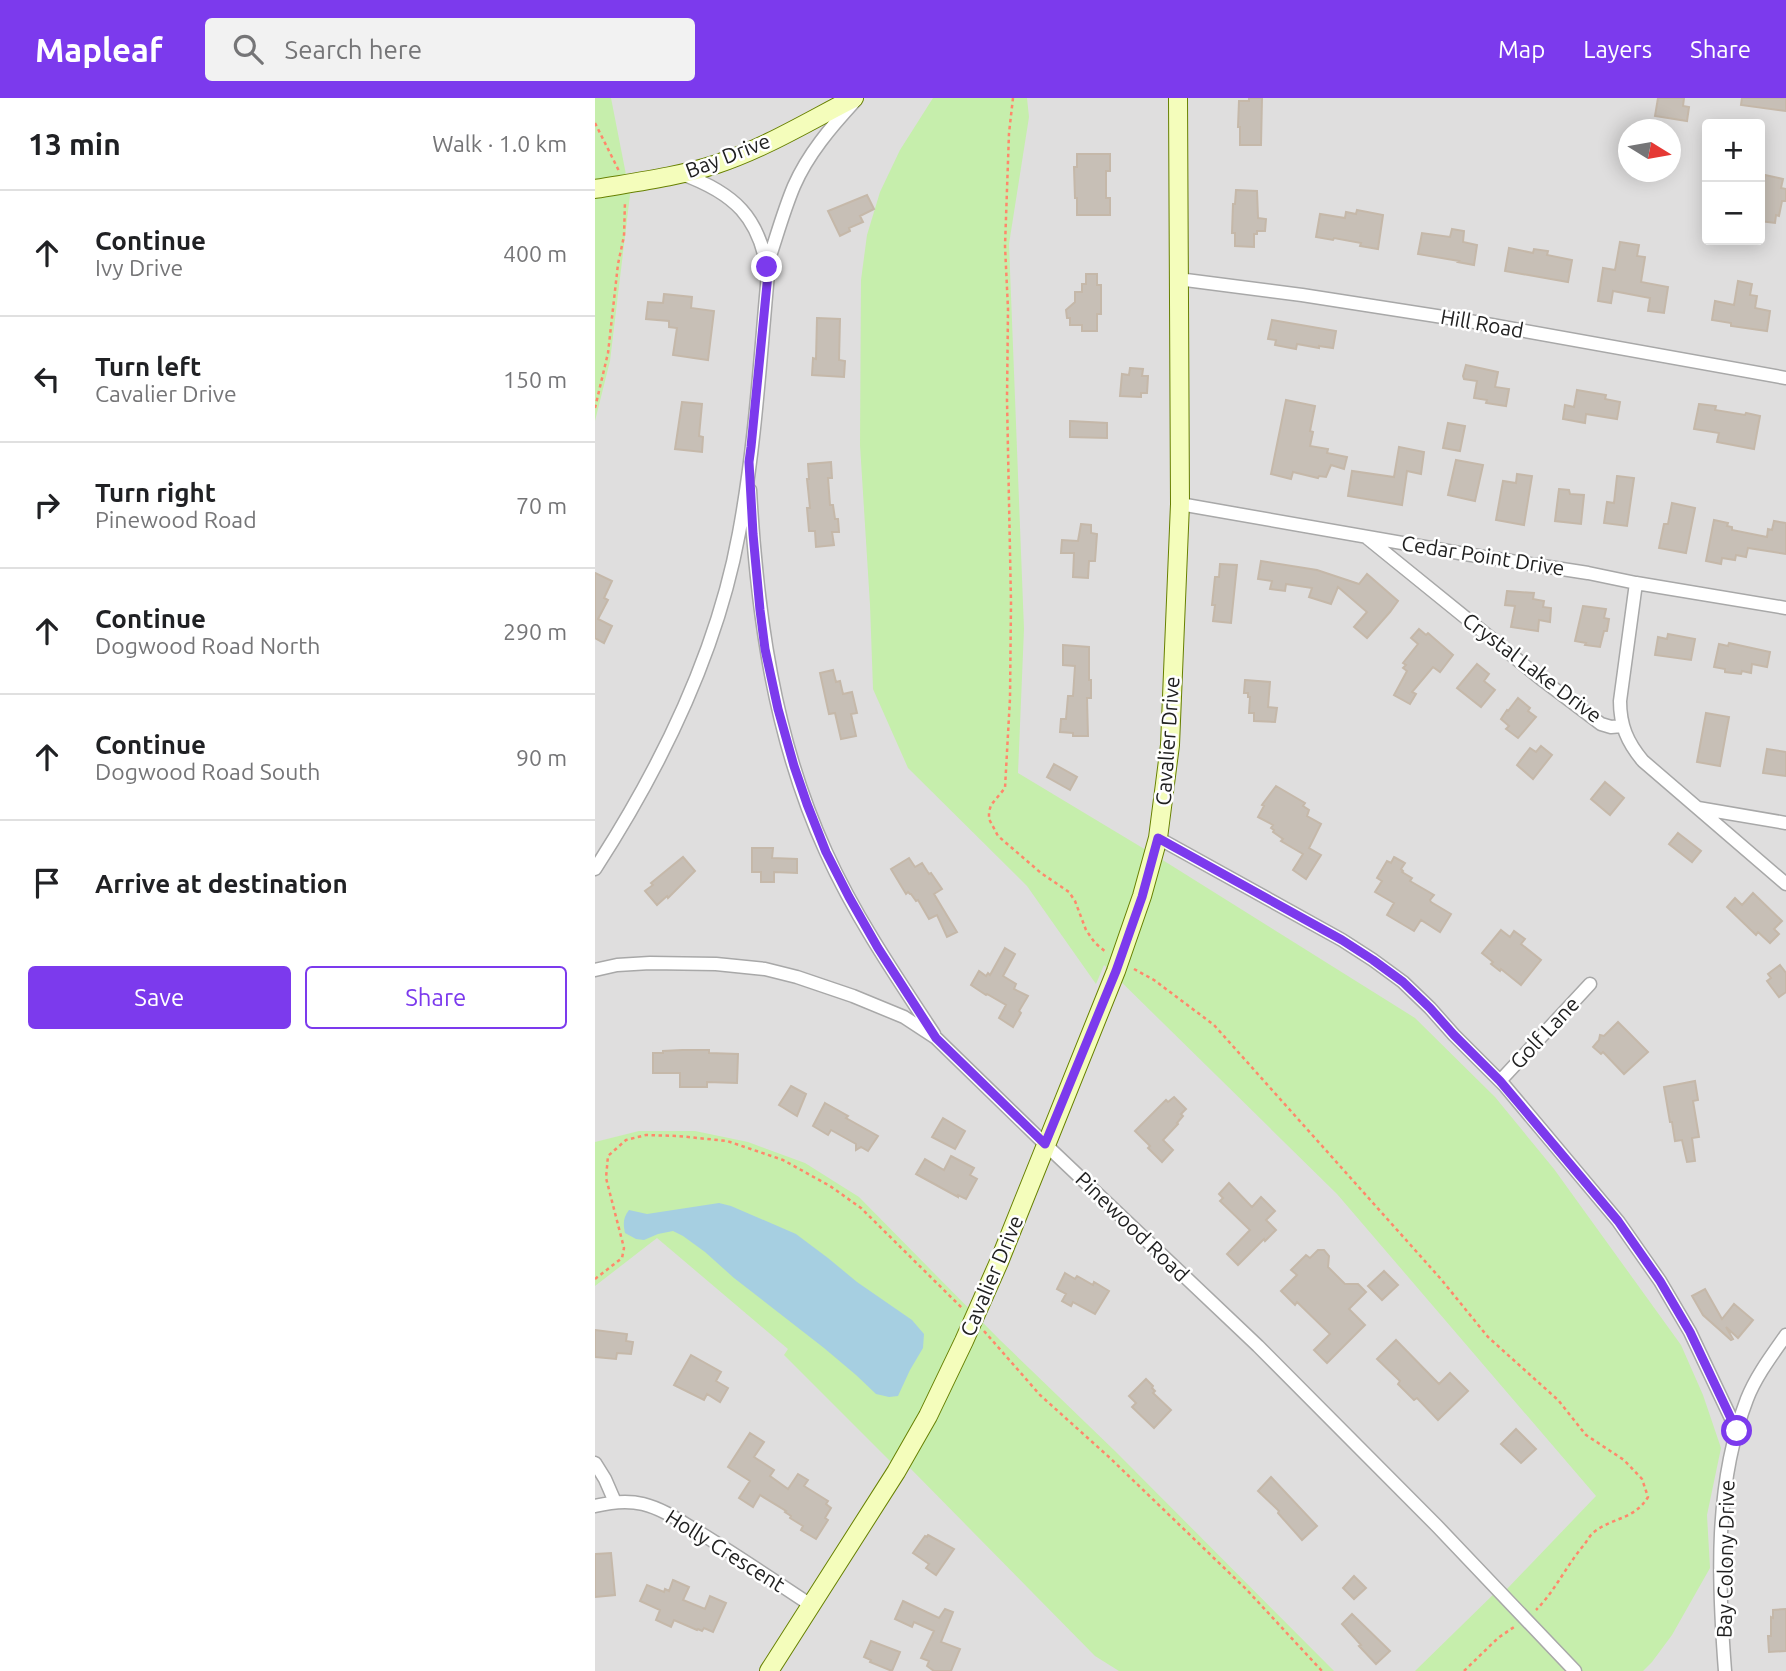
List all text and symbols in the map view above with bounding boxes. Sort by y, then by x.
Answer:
search box [205,18,695,81]
icon: search [229,30,267,68]
text: Mapleaf [35,31,163,68]
text: Search here [285,35,422,64]
text: Map [1498,36,1545,63]
text: Layers [1583,36,1652,63]
text: Share [1690,36,1751,63]
north arrow [1618,119,1681,182]
map controls [1702,119,1765,245]
button: + [1702,119,1765,182]
text: 13 min [28,127,121,161]
street label: Bay Drive [682,128,773,182]
text: Walk · 1.0 km [432,131,567,156]
button: − [1702,182,1765,245]
text: Continue [95,226,206,255]
icon: ahead [28,234,66,272]
text: 400 m [503,241,567,266]
route end [751,251,782,282]
text: Ivy Drive [95,255,183,280]
street label: Hill Road [1439,304,1526,342]
text: Turn left [95,352,201,381]
icon: left [28,360,66,398]
text: 150 m [503,367,567,392]
text: Cavalier Drive [95,381,237,406]
text: Turn right [95,478,216,507]
icon: right [28,486,66,524]
text: 70 m [516,493,567,518]
text: Pinewood Road [95,507,257,532]
street label: Cedar Point Drive [1400,530,1566,580]
text: Continue [95,604,206,633]
street label: Crystal Lake Drive [1458,607,1607,727]
icon: ahead [28,612,66,650]
text: 290 m [503,619,567,644]
text: Dogwood Road North [95,633,320,658]
street label: Cavalier Drive [1151,676,1183,806]
text: Continue [95,730,206,759]
icon: ahead [28,738,66,776]
text: 90 m [516,745,567,770]
text: Dogwood Road South [95,759,320,784]
icon: arrive [28,864,66,902]
text: Arrive at destination [95,869,348,898]
button: Save [28,966,291,1029]
button: Share [305,966,567,1029]
street label: Golf Lane [1505,991,1584,1073]
street label: Pinewood Road [1071,1166,1194,1286]
street label: Cavalier Drive [955,1211,1027,1340]
route start [1721,1415,1752,1446]
street label: Bay Colony Drive [1712,1480,1738,1638]
street label: Holly Crescent [662,1504,790,1596]

